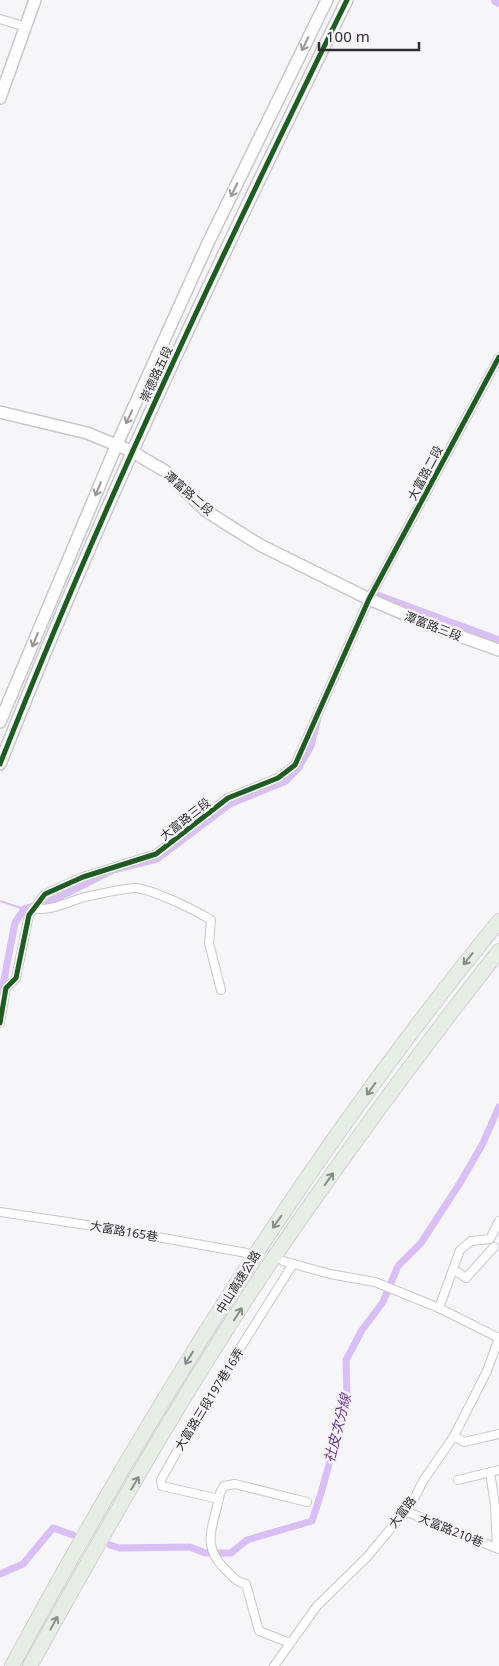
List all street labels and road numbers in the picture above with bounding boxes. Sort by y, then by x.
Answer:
street label: 崇德路五段 [136,343,176,405]
street label: 大富路二段 [403,443,447,503]
street label: 潭富路二段 [161,467,217,519]
street label: 潭富路三段 [402,607,464,645]
street label: 大富路三段 [156,794,214,844]
street label: 大富路165巷 [89,1217,159,1245]
street label: 中山高速公路 [212,1247,264,1317]
street label: 大富路三段197巷16弄 [170,1344,248,1454]
street label: 大富路 [384,1493,420,1531]
street label: 大富路210巷 [416,1509,486,1551]

